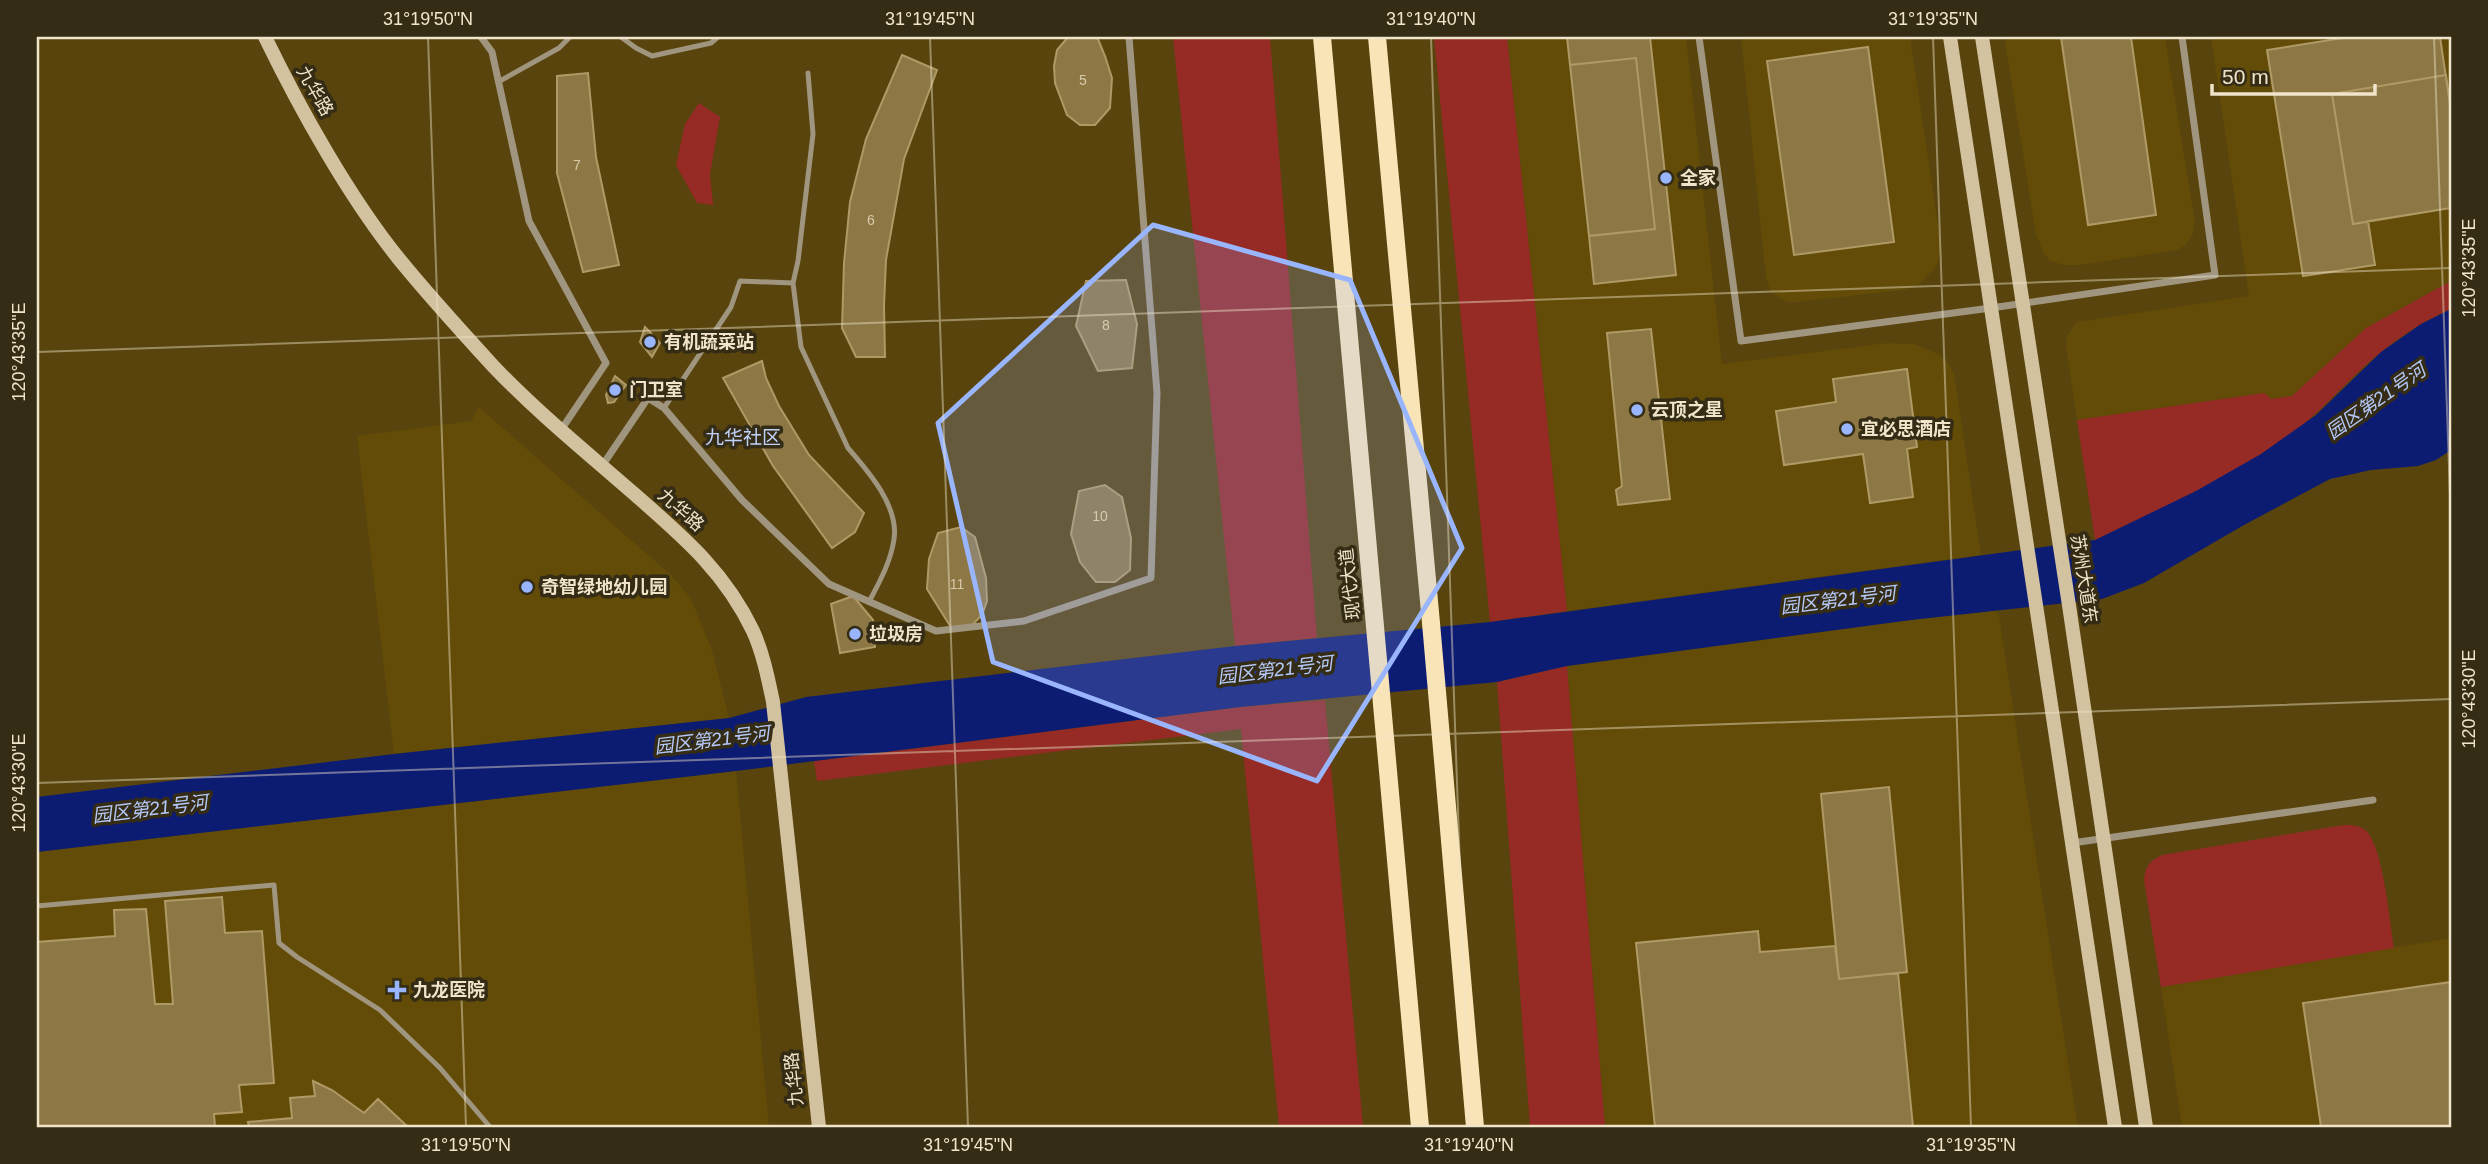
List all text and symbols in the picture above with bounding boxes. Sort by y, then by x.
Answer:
text: 31°19'50"N [383,9,473,29]
text: 31°19'45"N [885,9,975,29]
text: 31°19'40"N [1386,9,1476,29]
text: 31°19'35"N [1888,9,1978,29]
scale bar [2212,52,2374,96]
street label: 九华路 [293,63,337,119]
text: 50 m [2222,65,2269,88]
house number: 5 [1079,72,1087,88]
house number: 7 [573,157,581,173]
place label: 全家 [1680,168,1716,188]
marker: 全家 [1658,170,1674,186]
house number: 6 [867,212,875,228]
text: 120°43'35"E [2459,218,2479,318]
text: 120°43'35"E [9,302,29,402]
house number: 8 [1102,317,1110,333]
place label: 有机蔬菜站 [664,332,754,352]
marker: 有机蔬菜站 [642,334,658,350]
water label: 园区第21号河 [2322,357,2433,443]
place label: 门卫室 [629,380,683,400]
marker: 门卫室 [607,382,623,398]
place label: 云顶之星 [1651,400,1723,420]
marker: 云顶之星 [1629,402,1645,418]
place label: 宜必思酒店 [1861,419,1951,439]
marker: 宜必思酒店 [1839,421,1855,437]
district label: 九华社区 [705,427,781,448]
street label: 九华路 [654,485,708,535]
house number: 10 [1092,508,1108,524]
street label: 苏州大道东 [2067,533,2101,625]
street label: 现代大道 [1336,547,1364,621]
house number: 11 [950,576,964,592]
place label: 奇智绿地幼儿园 [541,577,667,597]
marker: 奇智绿地幼儿园 [519,579,535,595]
water label: 园区第21号河 [1779,582,1901,617]
place label: 垃圾房 [869,624,923,644]
marker: 垃圾房 [847,626,863,642]
text: 120°43'30"E [2459,649,2479,749]
water label: 园区第21号河 [1216,652,1338,687]
water label: 园区第21号河 [653,722,775,757]
text: 120°43'30"E [9,733,29,833]
water label: 园区第21号河 [91,791,213,826]
marker: 九龙医院 [387,980,407,1000]
place label: 九龙医院 [413,980,485,1000]
street label: 九华路 [781,1051,807,1107]
text: 31°19'50"N [421,1135,511,1155]
text: 31°19'45"N [923,1135,1013,1155]
text: 31°19'40"N [1424,1135,1514,1155]
text: 31°19'35"N [1926,1135,2016,1155]

